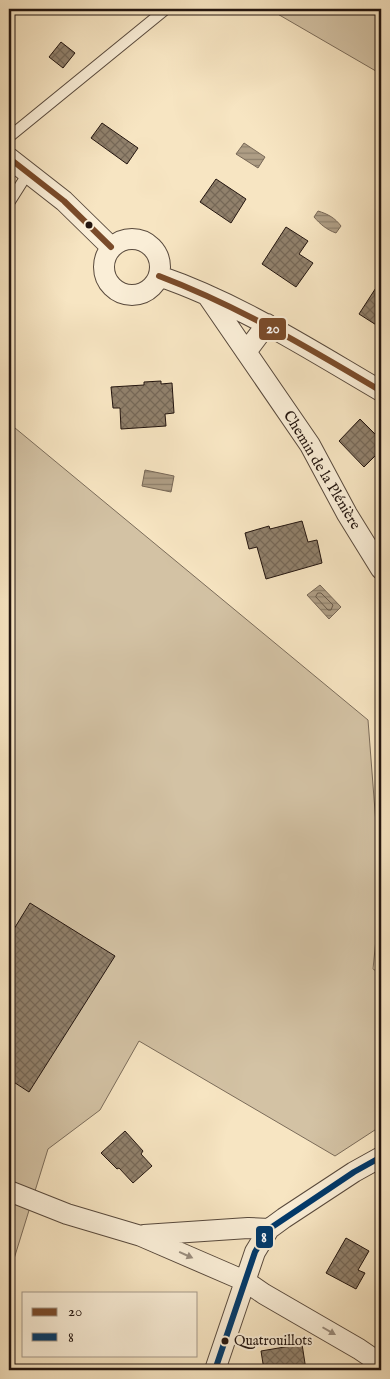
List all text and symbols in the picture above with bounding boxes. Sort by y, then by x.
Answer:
unlabelled marker [84,220,94,230]
line badge: 20 [258,317,287,341]
text: 20 [266,320,280,338]
street label: Chemin de la Plénière [279,407,365,533]
line badge: 8 [255,1225,274,1249]
text: 8 [261,1229,267,1247]
one-way arrow [179,1252,193,1260]
legend [22,1292,198,1356]
text: 20 [68,1302,82,1321]
one-way arrow [322,1327,335,1336]
text: 8 [68,1328,74,1347]
place label: Quatrouillots [234,1332,312,1350]
marker: Quatrouillots [220,1336,230,1346]

